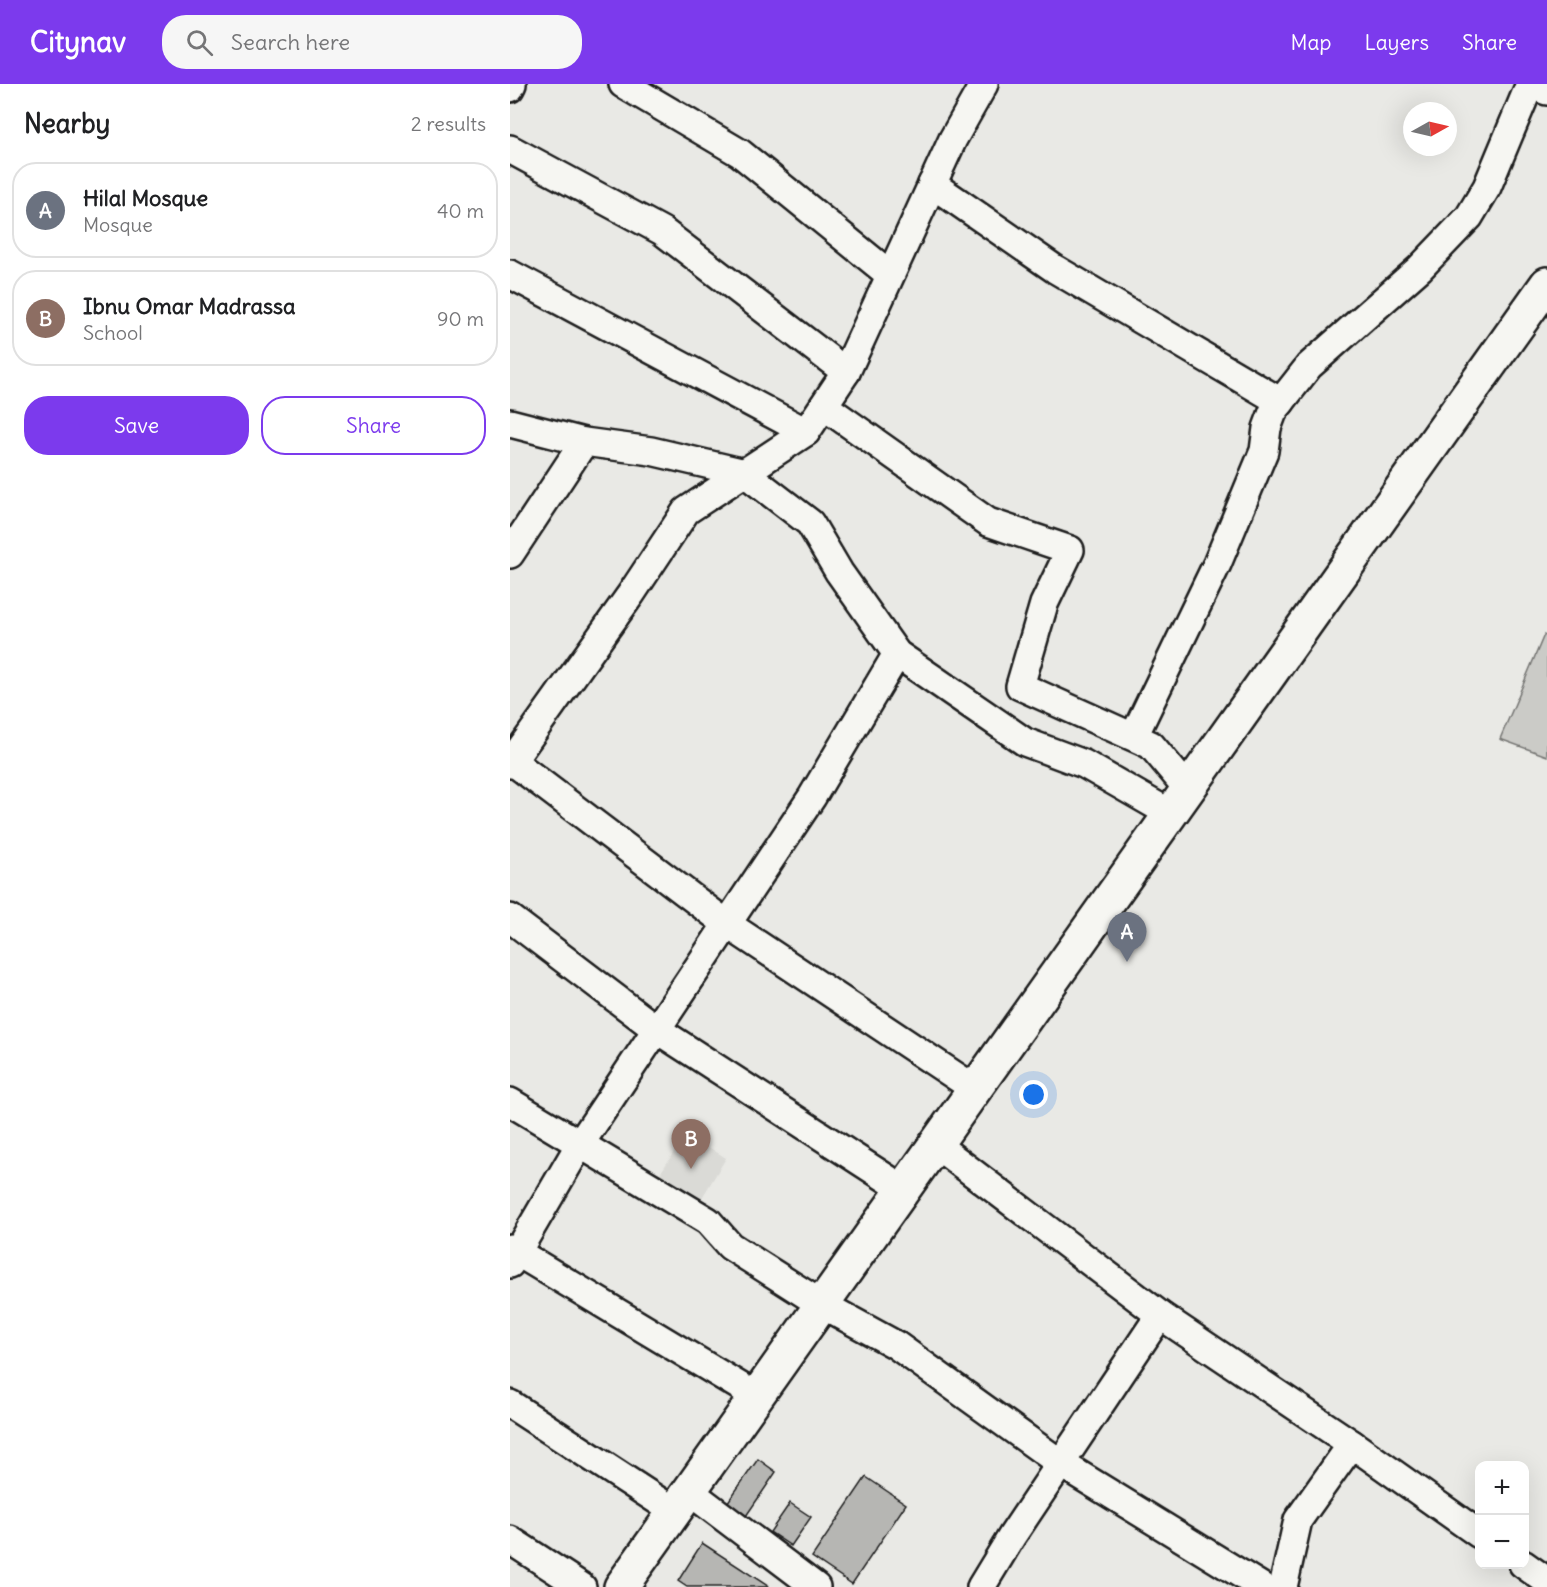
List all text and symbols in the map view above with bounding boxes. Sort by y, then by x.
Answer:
search box [162,15,582,69]
text: Citynav [30,24,126,60]
icon: search [183,26,216,59]
text: Search here [231,28,350,56]
text: Map [1291,29,1331,56]
text: Layers [1364,29,1429,56]
text: Share [1462,29,1517,56]
north arrow [1403,102,1457,156]
text: Nearby [24,107,110,140]
text: 2 results [411,111,486,136]
text: Hilal Mosque [83,184,208,212]
text: A [39,198,52,223]
text: 40 m [437,198,484,223]
text: Mosque [83,212,153,237]
text: Ibnu Omar Madrassa [83,292,296,320]
text: B [39,306,52,331]
text: 90 m [437,306,484,331]
text: School [83,320,143,345]
button: Save [24,396,249,455]
button: Share [261,396,486,455]
pin: A [1108,912,1146,962]
your location [1019,1080,1048,1109]
pin: B [672,1120,711,1169]
map controls [1475,1461,1529,1569]
button: + [1475,1461,1529,1515]
button: − [1475,1515,1529,1569]

